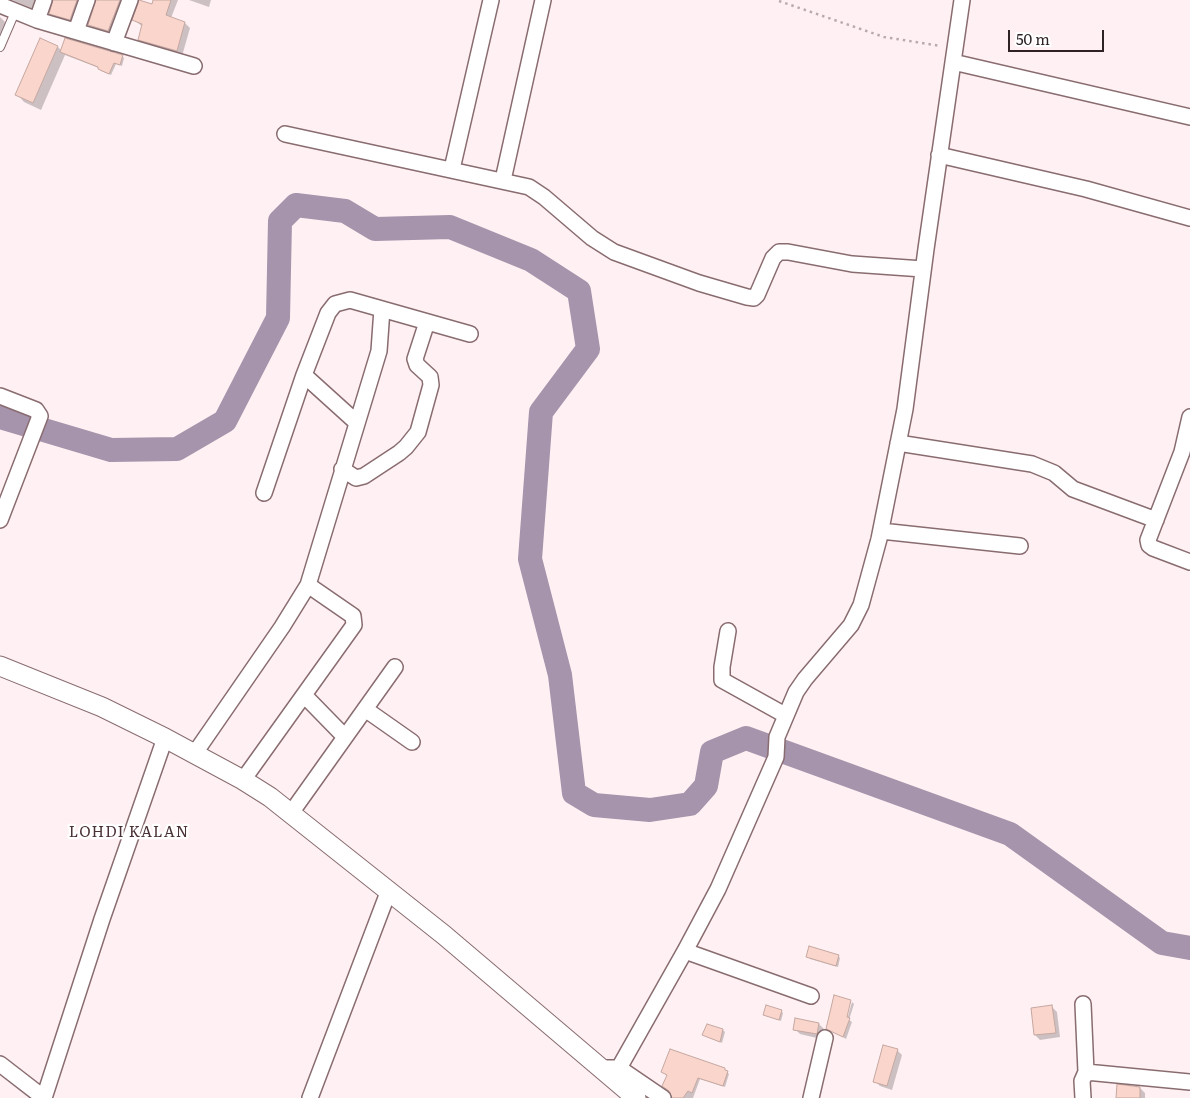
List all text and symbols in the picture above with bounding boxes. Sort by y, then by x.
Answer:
scale bar [1010,20,1106,52]
text: 50 m [1016,27,1050,50]
district label: LOHDI KALAN [67,824,191,842]

